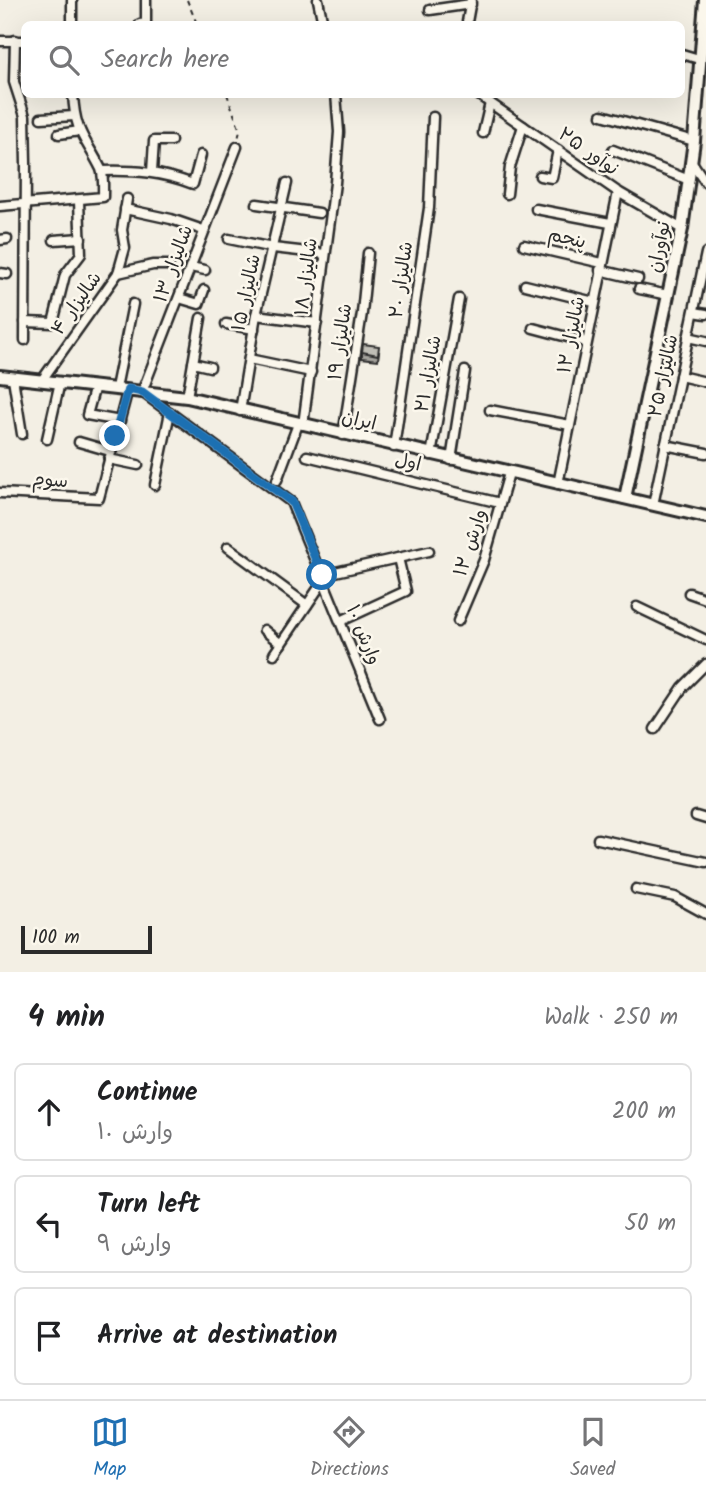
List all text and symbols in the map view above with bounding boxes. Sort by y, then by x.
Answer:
search box [21,21,685,98]
text: Search here [101,39,229,81]
icon: search [45,41,83,79]
street label: نوآور ۲۵ [551,120,625,184]
street label: نوآوران [640,219,680,275]
street label: پنجم [545,220,589,258]
street label: شالیزار ۱۳ [146,221,202,307]
street label: شالیزار ۱۸ [287,236,327,318]
street label: شالیزار ۲۰ [382,240,422,320]
street label: شالیزار ۱۵ [224,252,270,334]
street label: شالیزار ۴ [44,266,110,342]
street label: شالیزار ۱۲ [550,294,594,376]
street label: شالیزار ۱۹ [321,302,361,382]
street label: شالیزار ۲۵ [641,332,687,420]
street label: شالیزار ۲۱ [407,333,451,415]
street label: ایران [339,402,379,440]
route end [99,420,130,451]
street label: اول [392,445,424,481]
street label: سوم [31,465,69,497]
street label: وارش ۱۲ [446,505,496,581]
route start [306,559,337,590]
street label: وارش ۱۰ [337,600,389,670]
scale bar [21,923,152,955]
text: 100 m [32,923,80,953]
text: 4 min [28,994,105,1042]
text: Walk · 250 m [544,1000,678,1036]
text: Continue [97,1072,198,1114]
icon: ahead [30,1093,68,1131]
text: 200 m [612,1094,676,1130]
text: وارش ۱۰ [97,1115,173,1151]
text: Turn left [97,1184,200,1226]
icon: left [30,1205,68,1243]
text: 50 m [625,1206,676,1242]
text: وارش ۹ [97,1227,172,1263]
text: Arrive at destination [97,1315,337,1357]
icon: arrive [30,1317,68,1355]
tab: Map [91,1413,129,1485]
tab: Directions [310,1413,389,1485]
tab: Saved [570,1413,615,1485]

